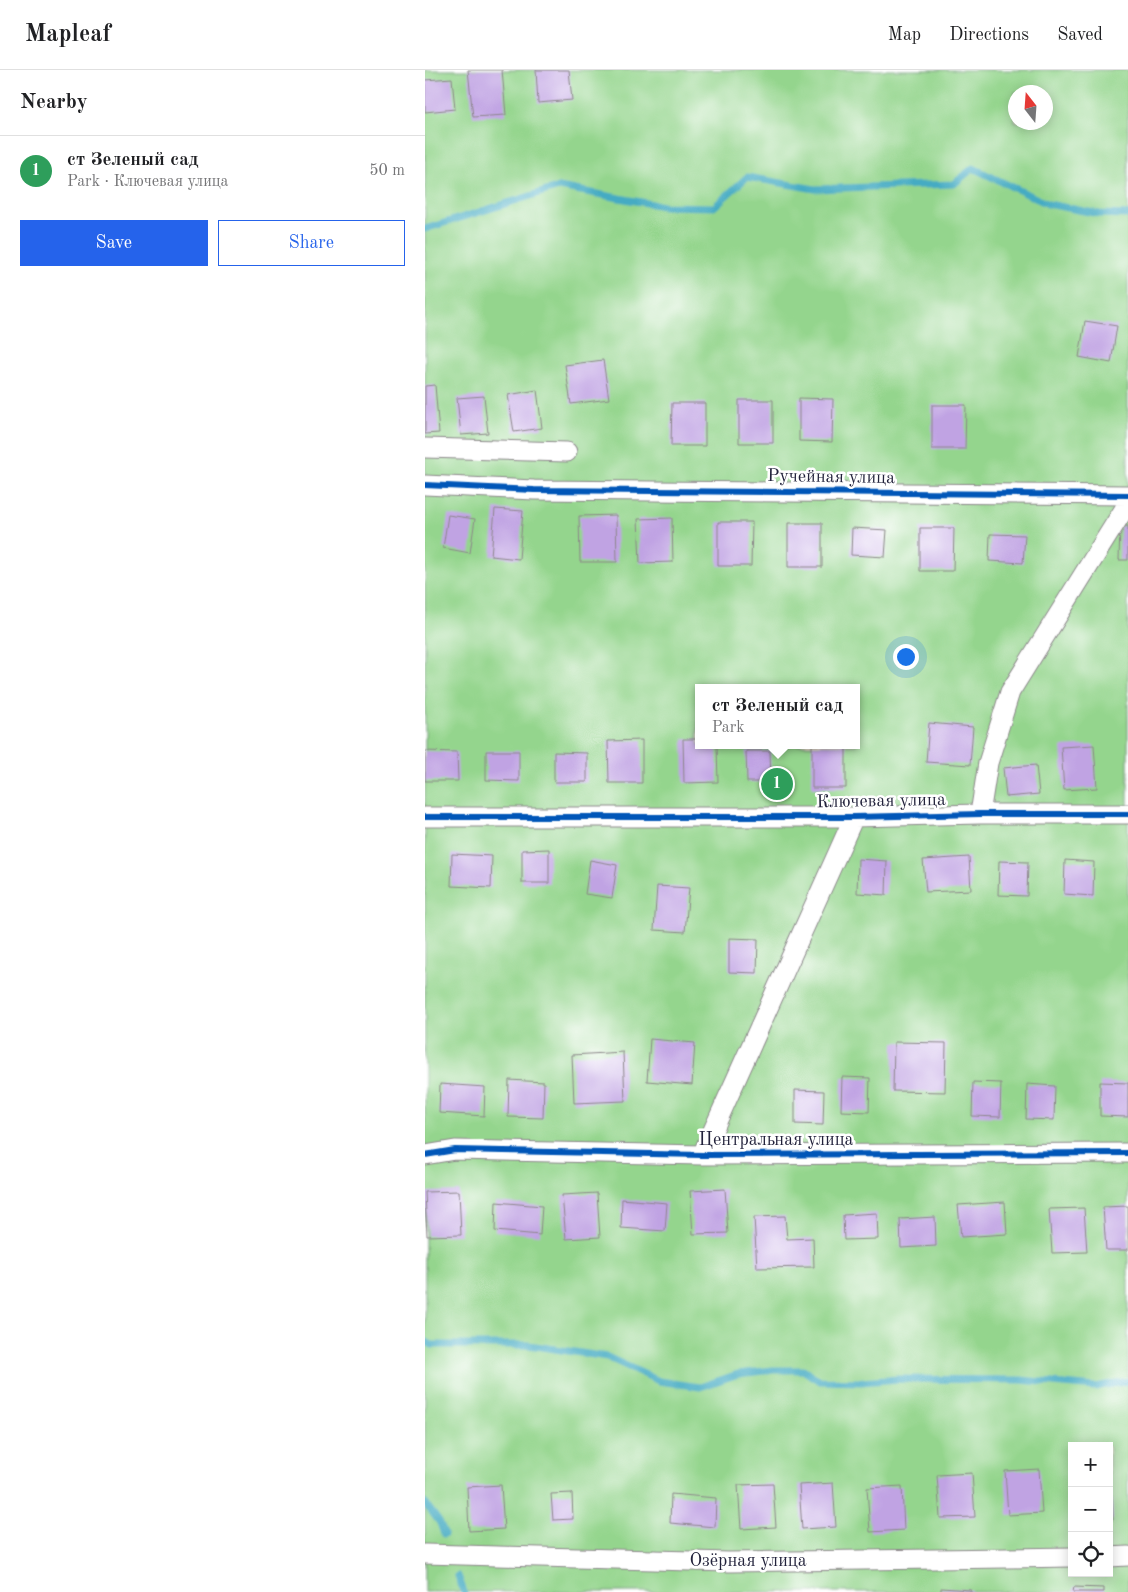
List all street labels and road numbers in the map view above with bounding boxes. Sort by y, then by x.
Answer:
street label: Ручейная улица [767,467,895,487]
street label: Ключевая улица [816,791,946,811]
street label: Центральная улица [699,1131,854,1149]
street label: Озёрная улица [689,1552,807,1570]

